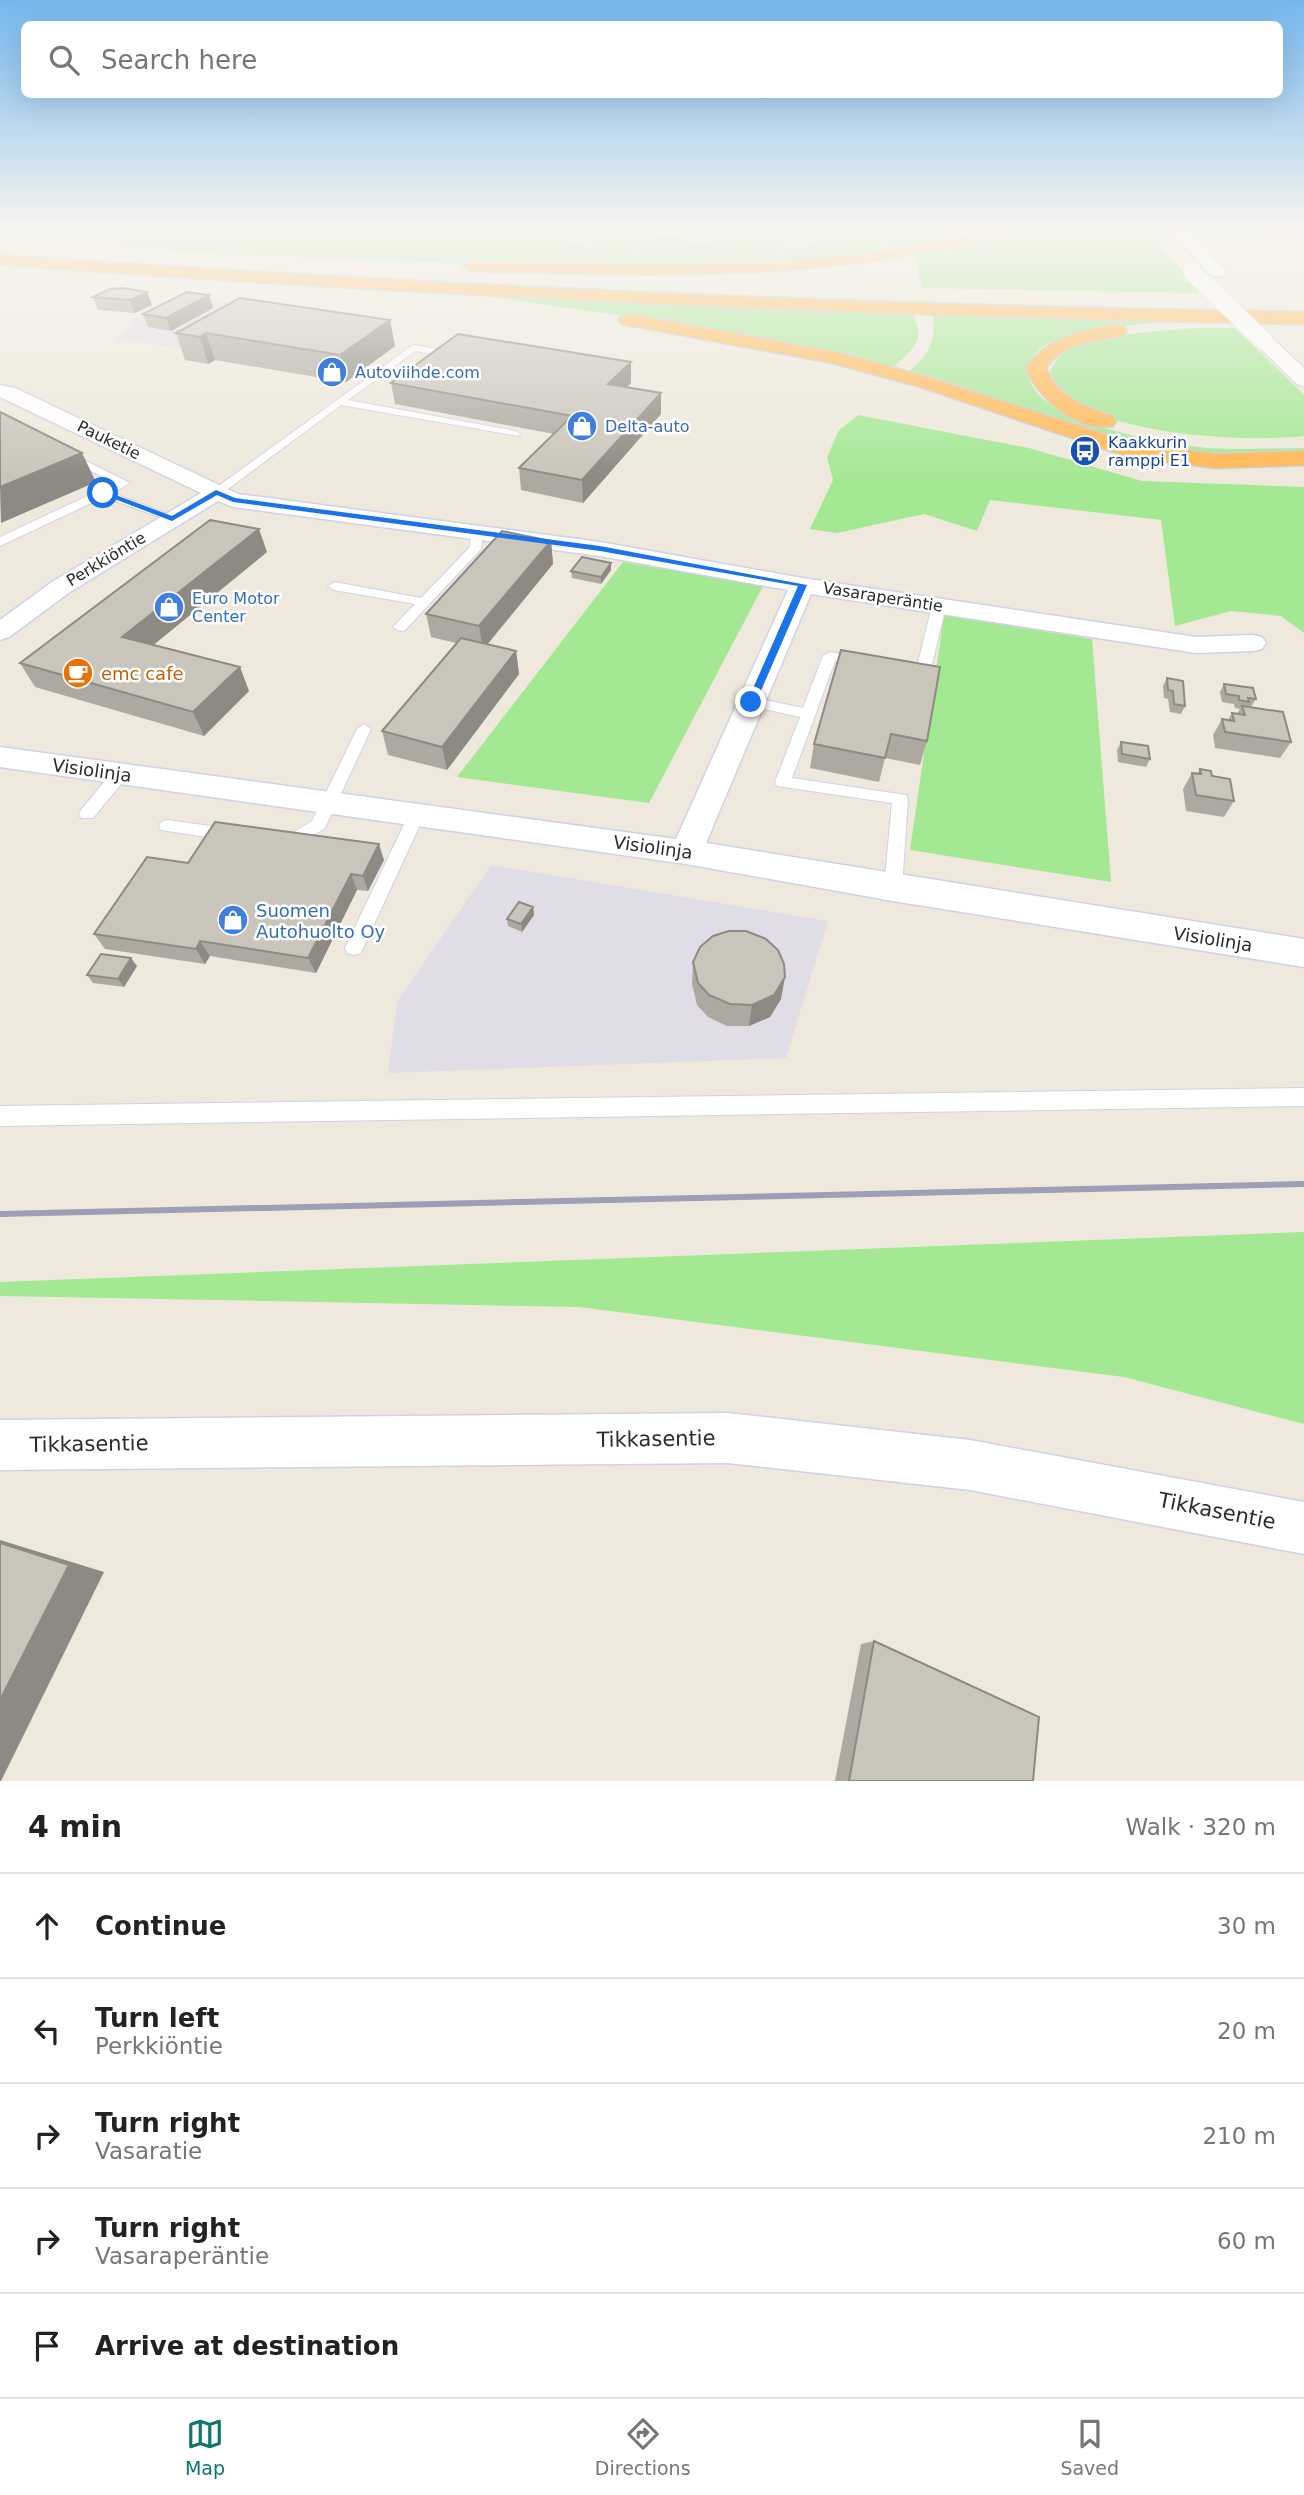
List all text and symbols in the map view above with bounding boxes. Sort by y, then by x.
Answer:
search box [21,21,1283,98]
icon: search [45,41,83,79]
text: Search here [101,45,257,75]
shop icon: Autoviihde.com [315,355,349,389]
place label: Autoviihde.com [355,363,480,382]
shop icon: Delta-auto [565,409,599,443]
street label: Pauketie [74,417,144,463]
place label: Delta-auto [605,417,689,436]
place label: Kaakkurin ramppi E1 [1108,433,1190,470]
bus stop icon: Kaakkurin ramppi E1 [1068,434,1102,468]
route start [87,477,118,508]
street label: Perkkiöntie [63,528,149,590]
street label: Vasaraperäntie [822,578,944,616]
place label: Euro Motor Center [192,589,280,626]
shop icon: Euro Motor Center [152,590,186,624]
cafe icon: emc cafe [61,656,95,690]
place label: emc cafe [101,663,184,684]
route end [735,686,766,717]
street label: Visiolinja [51,754,133,786]
street label: Visiolinja [612,831,694,863]
place label: Suomen Autohuolto Oy [256,900,386,942]
shop icon: Suomen Autohuolto Oy [216,903,250,937]
street label: Visiolinja [1172,922,1254,956]
street label: Tikkasentie [595,1426,716,1452]
street label: Tikkasentie [28,1431,149,1457]
street label: Tikkasentie [1155,1488,1278,1534]
text: 4 min [28,1809,122,1844]
text: Walk · 320 m [1125,1814,1276,1840]
icon: ahead [28,1907,66,1945]
text: Continue [95,1911,226,1941]
text: 30 m [1217,1913,1276,1939]
text: Turn left [95,2003,219,2033]
icon: left [28,2012,66,2050]
text: 20 m [1217,2018,1276,2044]
text: Perkkiöntie [95,2033,223,2059]
text: Turn right [95,2108,240,2138]
icon: right [28,2117,66,2155]
text: 210 m [1202,2123,1276,2149]
text: Vasaratie [95,2138,202,2164]
text: Turn right [95,2213,240,2243]
icon: right [28,2222,66,2260]
text: 60 m [1217,2228,1276,2254]
text: Vasaraperäntie [95,2243,269,2269]
icon: arrive [28,2327,66,2365]
text: Arrive at destination [95,2331,399,2361]
tab: Map [185,2415,225,2479]
tab: Directions [595,2415,691,2479]
tab: Saved [1060,2415,1119,2479]

